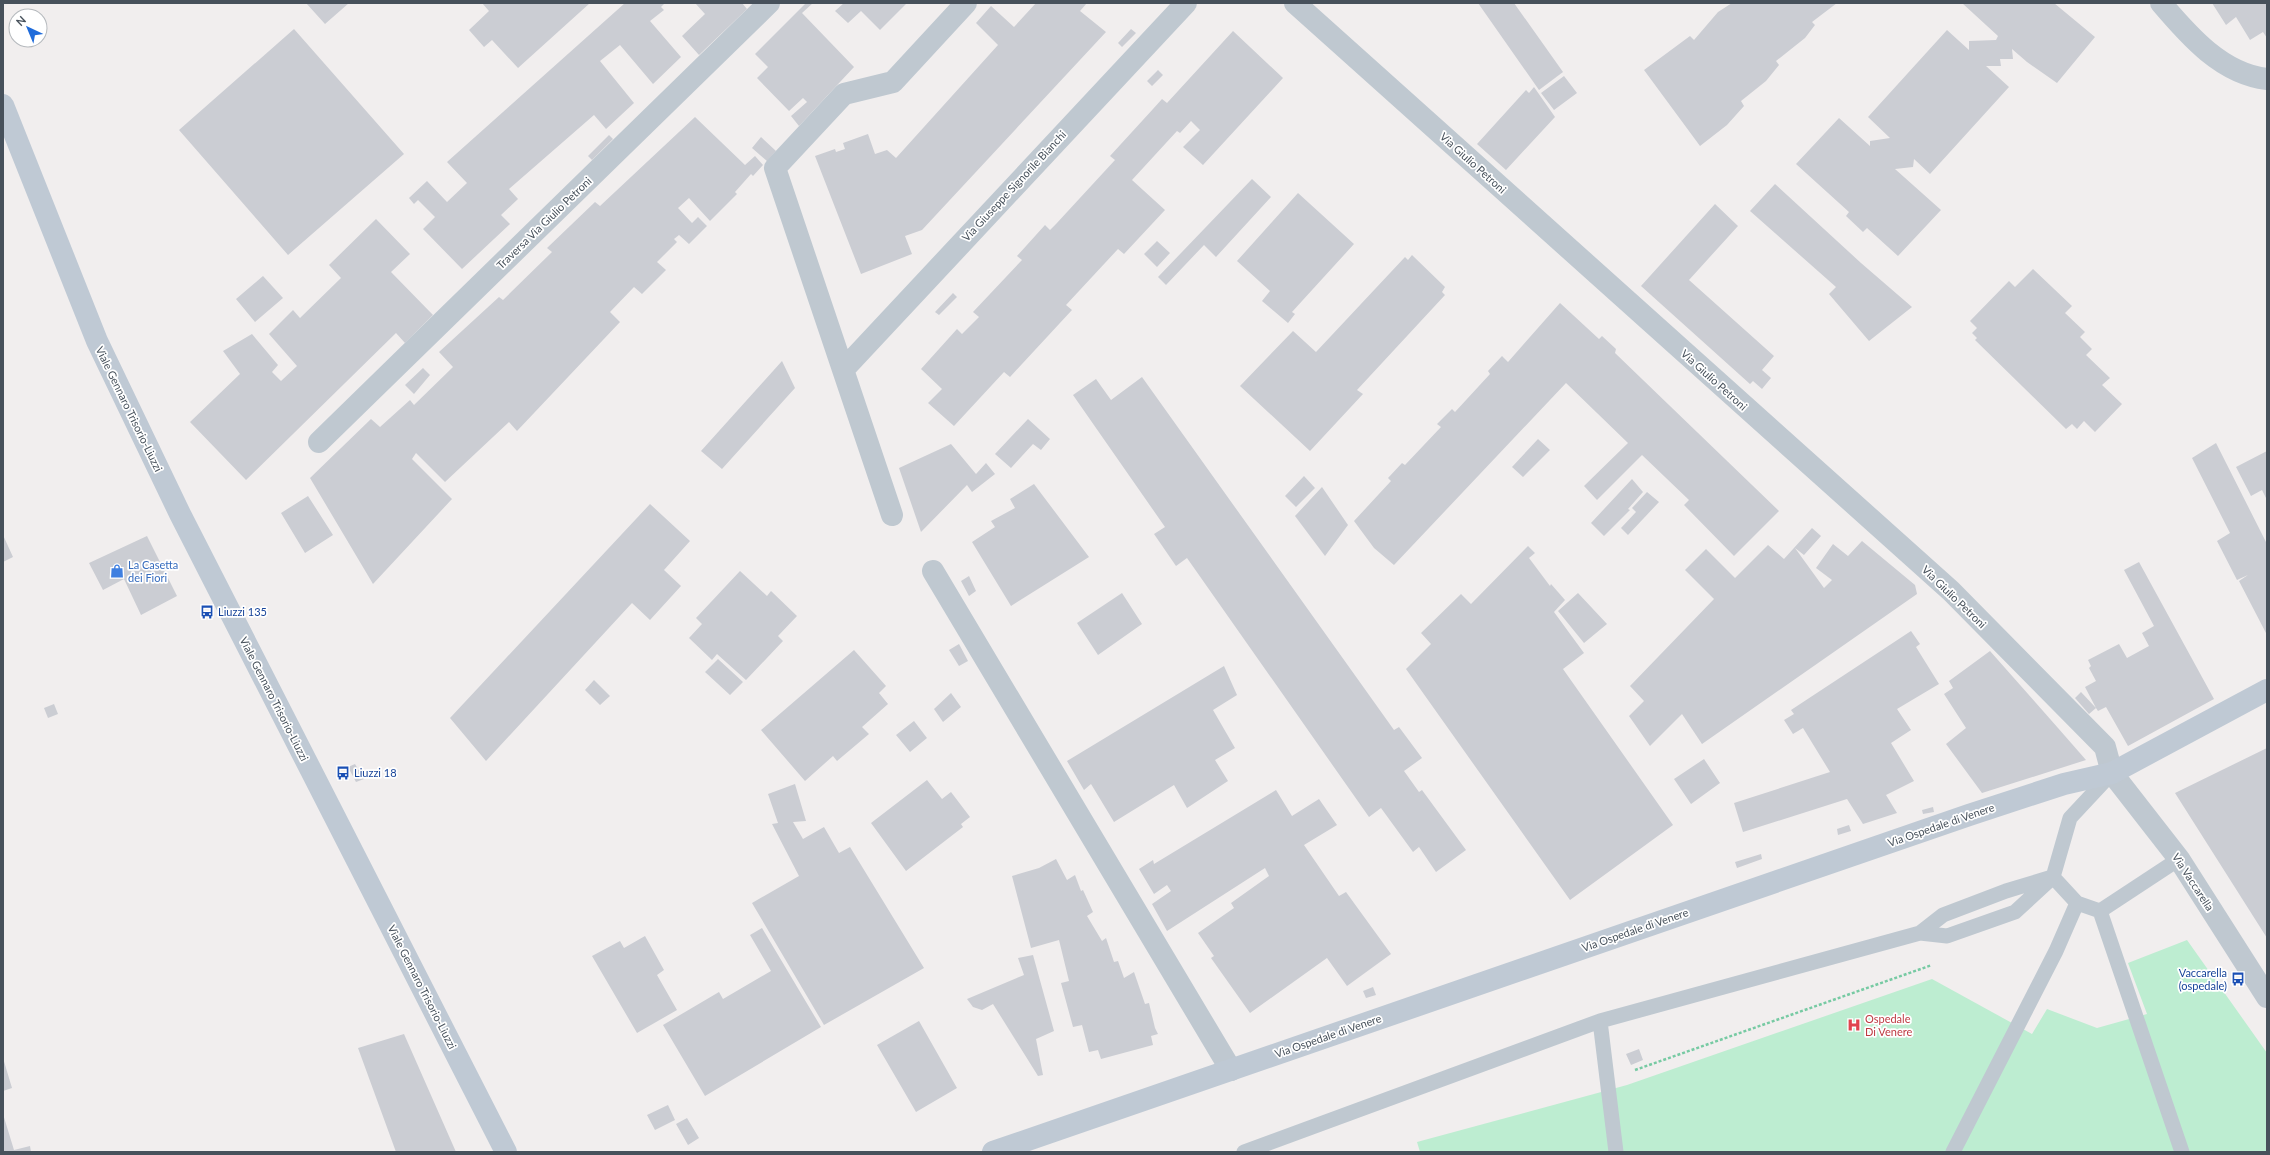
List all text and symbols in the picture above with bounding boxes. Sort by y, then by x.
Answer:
north arrow [8,8,48,48]
text: N [13,13,28,28]
street label: Via Giuseppe Signorile Bianchi [959,127,1069,244]
street label: Via Giulio Petroni [1438,130,1509,196]
street label: Traversa Via Giulio Petroni [494,174,594,271]
street label: Viale Gennaro Trisorio-Liuzzi [93,344,166,474]
street label: Via Giulio Petroni [1679,347,1750,413]
place label: La Casetta dei Fiori [128,558,178,584]
shop icon: La Casetta dei Fiori [109,563,125,579]
street label: Via Giulio Petroni [1920,563,1989,631]
bus stop icon: Liuzzi 135 [199,604,215,620]
place label: Liuzzi 135 [218,605,267,618]
street label: Viale Gennaro Trisorio-Liuzzi [237,634,312,763]
bus stop icon: Liuzzi 18 [335,765,351,781]
place label: Liuzzi 18 [354,766,397,779]
street label: Via Ospedale di Venere [1886,800,1996,849]
street label: Via Vaccarella [2170,850,2217,913]
street label: Via Ospedale di Venere [1580,905,1690,954]
street label: Viale Gennaro Trisorio-Liuzzi [385,922,460,1051]
place label: Vaccarella (ospedale) [2179,966,2227,992]
bus stop icon: Vaccarella (ospedale) [2230,971,2246,987]
street label: Via Ospedale di Venere [1273,1011,1383,1060]
place label: Ospedale Di Venere [1865,1012,1912,1038]
hospital icon: Ospedale Di Venere [1846,1017,1862,1033]

